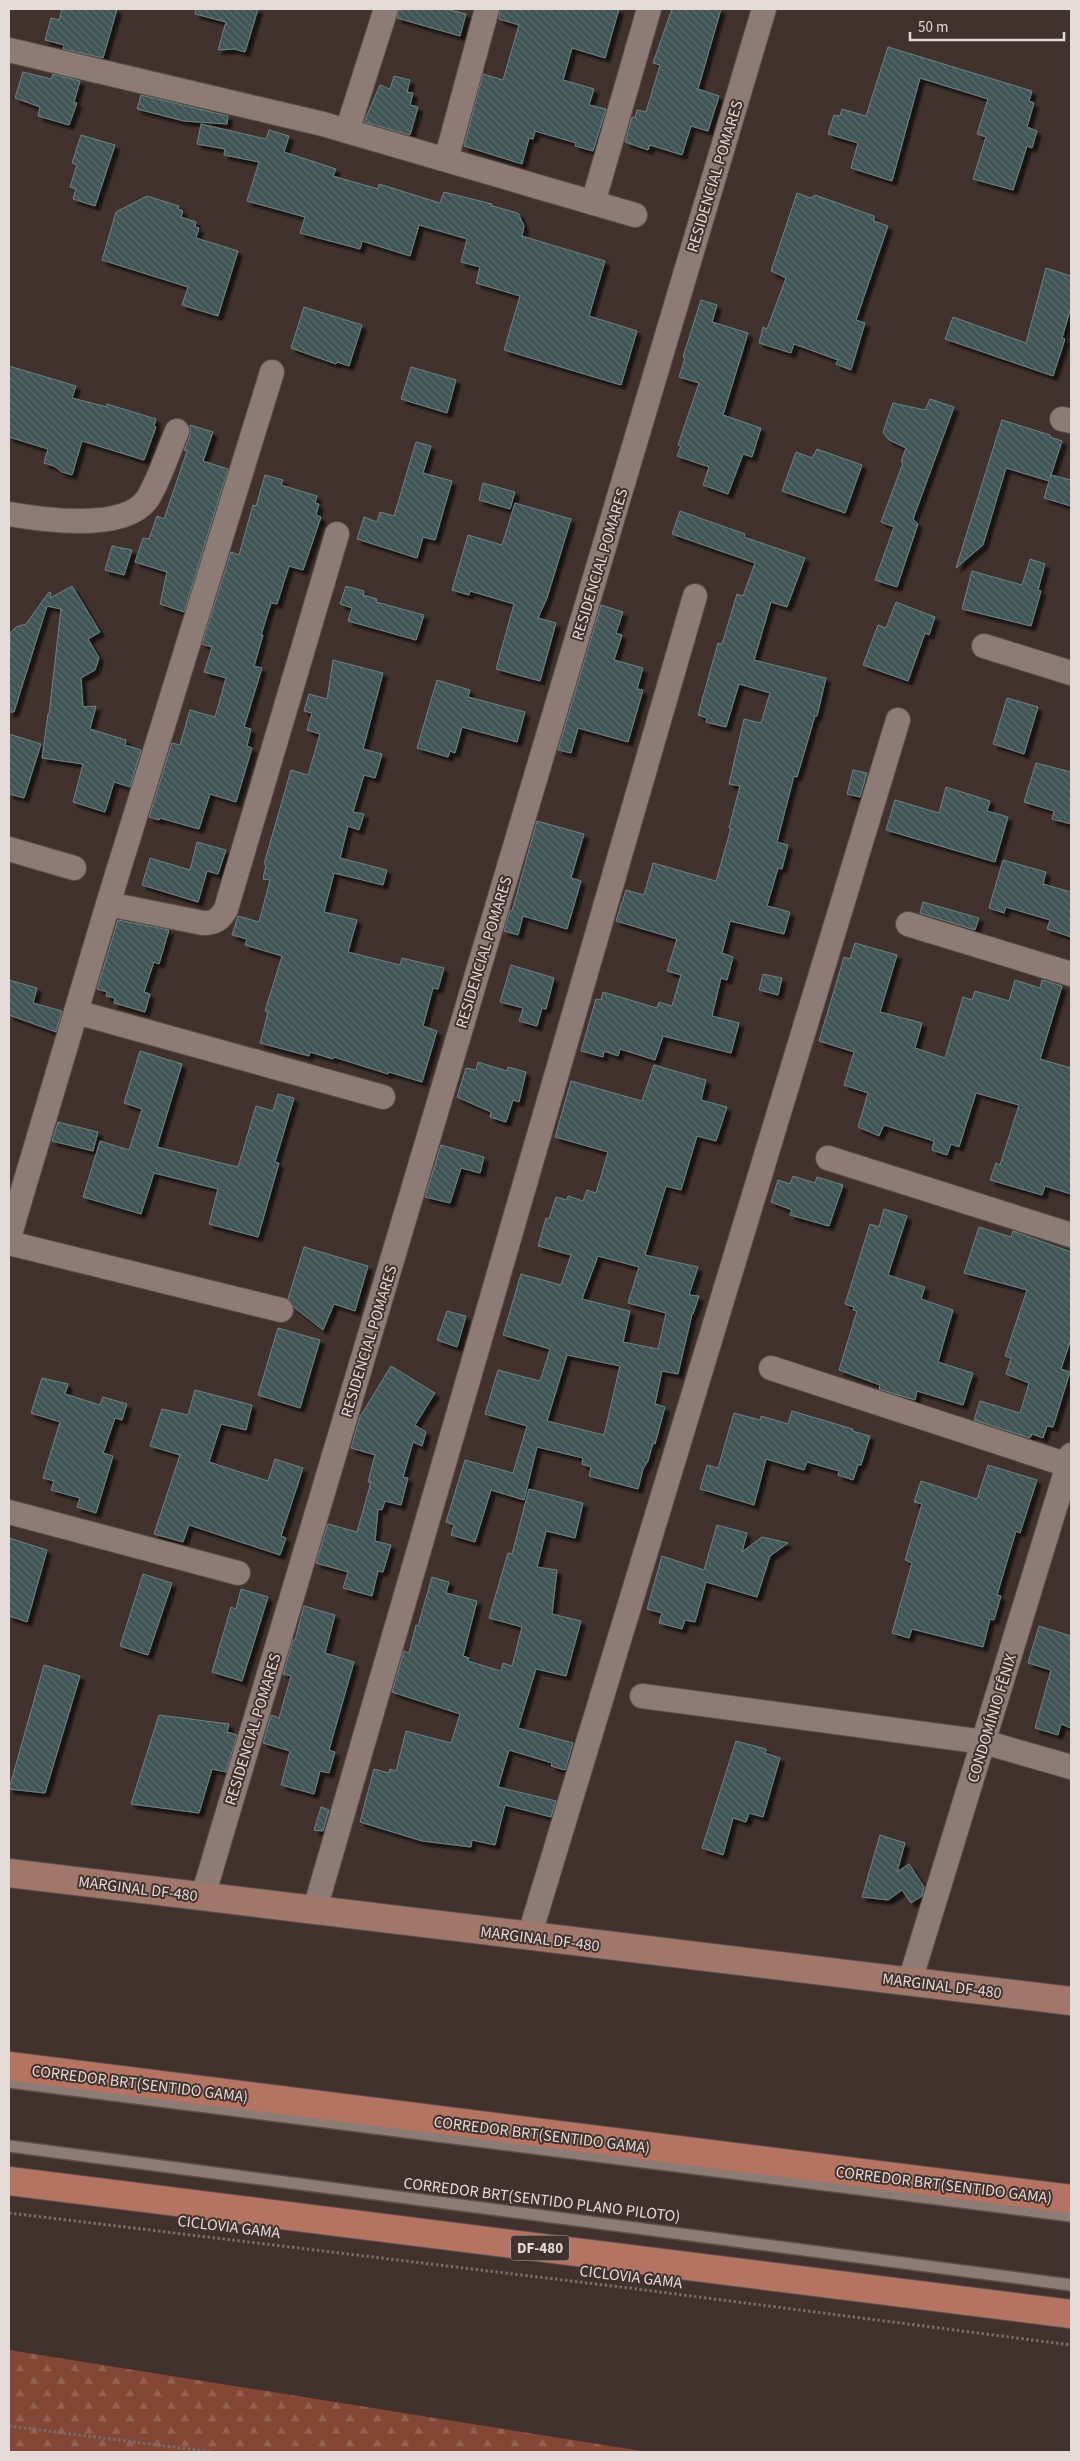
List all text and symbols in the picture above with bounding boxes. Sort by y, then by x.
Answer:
scale bar [910,10,1064,42]
text: 50 m [918,17,948,38]
street label: RESIDENCIAL POMARES [681,98,749,255]
street label: RESIDENCIAL POMARES [566,486,634,643]
street label: RESIDENCIAL POMARES [450,874,518,1031]
street label: RESIDENCIAL POMARES [335,1263,403,1420]
street label: RESIDENCIAL POMARES [219,1651,287,1808]
street label: CONDOMÍNIO FÊNIX [962,1651,1022,1785]
street label: MARGINAL DF-480 [77,1871,199,1907]
street label: MARGINAL DF-480 [479,1921,601,1957]
street label: MARGINAL DF-480 [881,1968,1003,2004]
street label: CORREDOR BRT(SENTIDO GAMA) [30,2060,249,2108]
street label: CORREDOR BRT(SENTIDO GAMA) [432,2111,651,2159]
street label: CORREDOR BRT(SENTIDO GAMA) [834,2161,1053,2209]
street label: CORREDOR BRT(SENTIDO PLANO PILOTO) [402,2172,681,2228]
street label: CICLOVIA GAMA [176,2210,282,2244]
road number: DF-480 [511,2236,569,2260]
street label: CICLOVIA GAMA [578,2260,684,2294]

